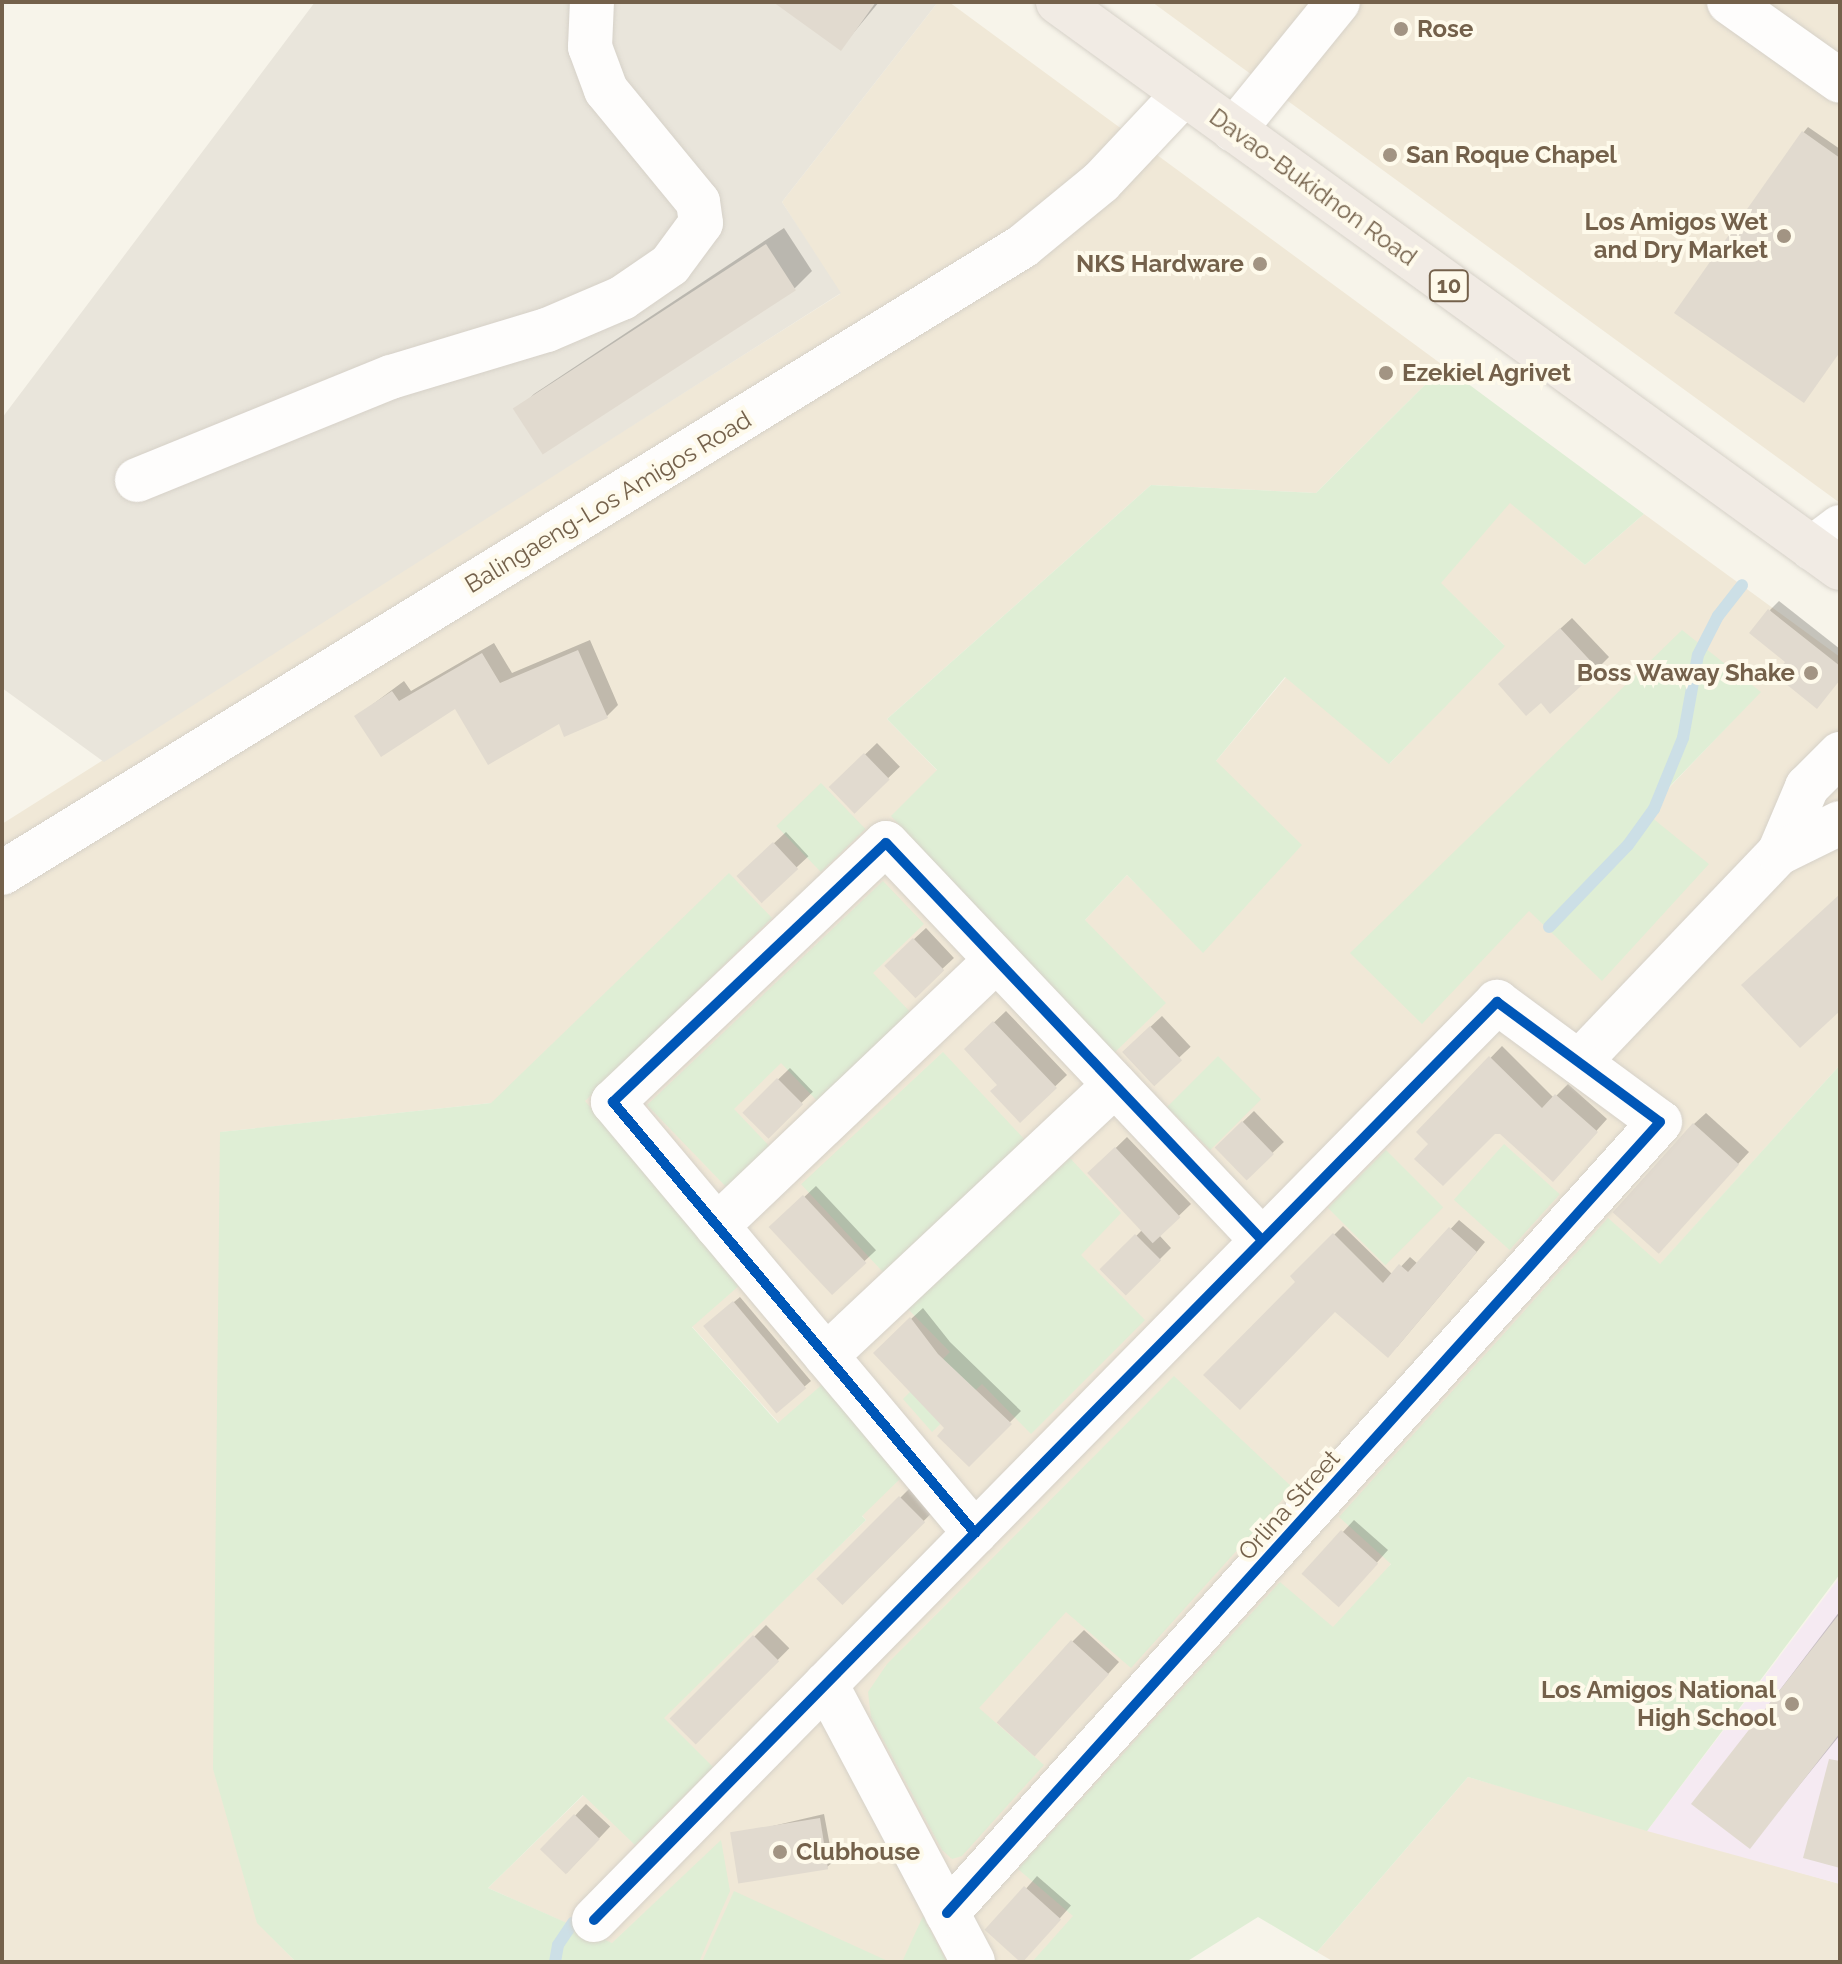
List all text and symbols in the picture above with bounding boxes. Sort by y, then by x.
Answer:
place label: Rose [1417,15,1473,43]
marker: Rose [1392,20,1410,38]
street label: Davao-Bukidnon Road [1204,102,1422,272]
place label: San Roque Chapel [1406,141,1617,169]
marker: San Roque Chapel [1381,146,1399,164]
place label: Los Amigos Wet and Dry Market [1583,208,1768,264]
marker: Los Amigos Wet and Dry Market [1775,227,1793,245]
place label: NKS Hardware [1076,250,1244,278]
marker: NKS Hardware [1251,255,1269,273]
road number: 10 [1427,268,1471,304]
place label: Ezekiel Agrivet [1402,359,1572,387]
marker: Ezekiel Agrivet [1377,364,1395,382]
street label: Balingaeng-Los Amigos Road [459,405,757,599]
place label: Boss Waway Shake [1575,659,1795,687]
marker: Boss Waway Shake [1802,664,1820,682]
street label: Orlina Street [1232,1444,1346,1566]
place label: Los Amigos National High School [1540,1676,1776,1732]
marker: Los Amigos National High School [1783,1695,1801,1713]
place label: Clubhouse [796,1838,920,1866]
marker: Clubhouse [771,1843,789,1861]

